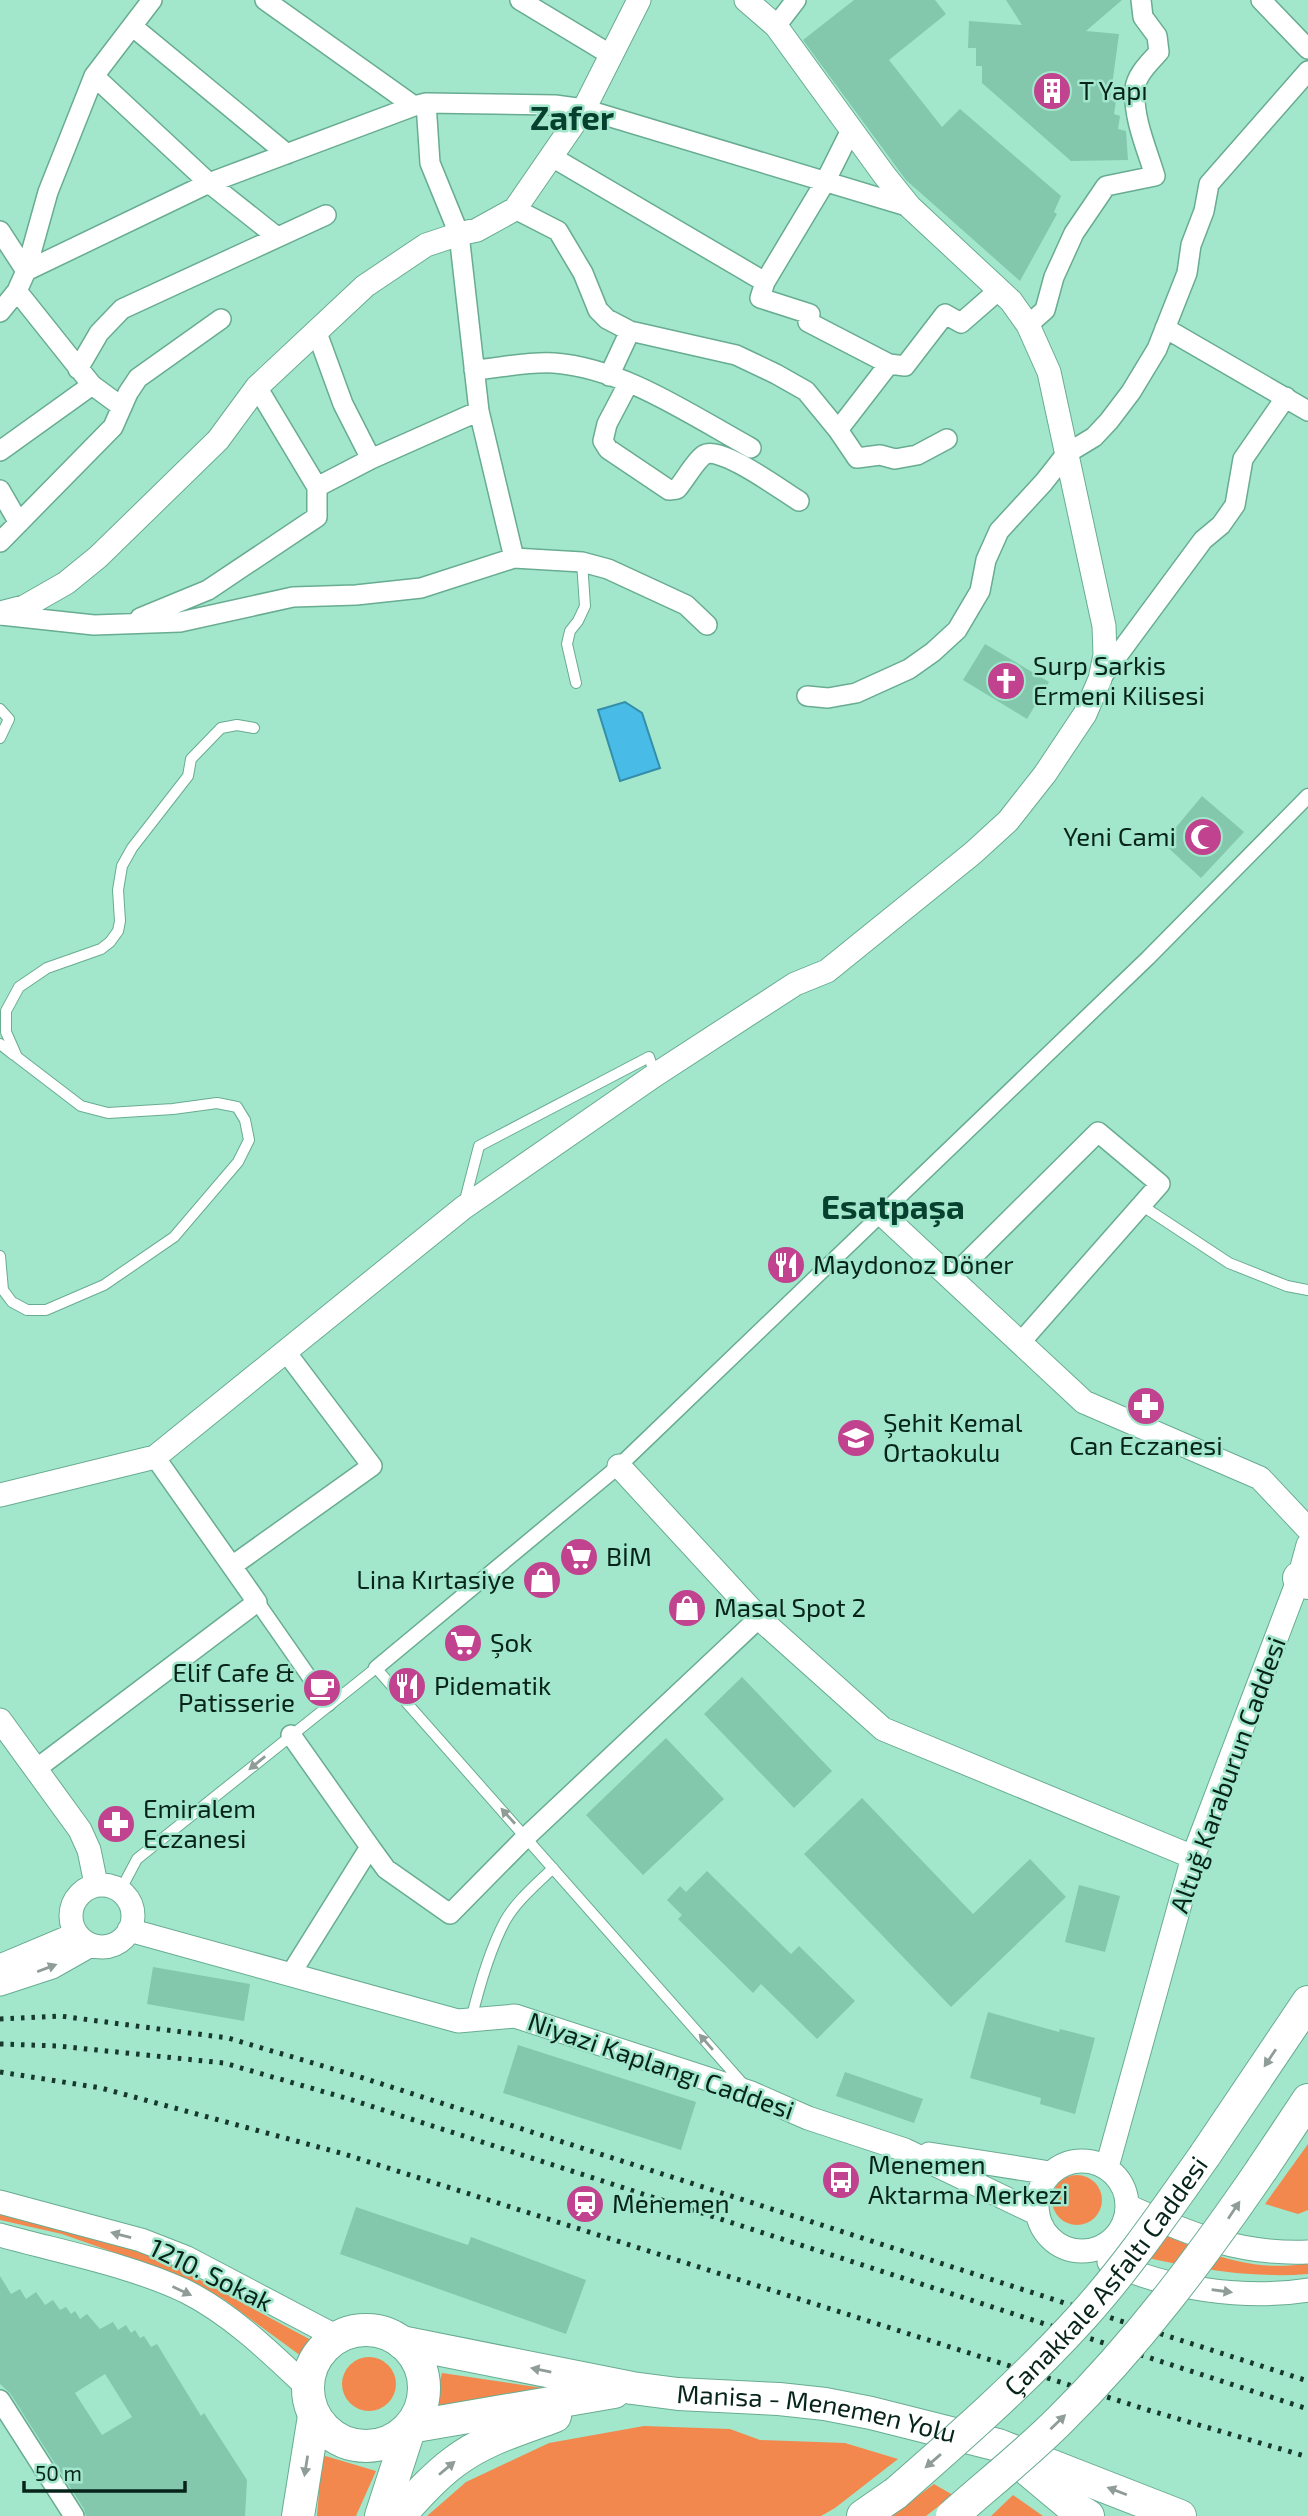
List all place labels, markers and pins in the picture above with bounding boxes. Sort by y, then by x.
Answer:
building icon: T Yapı [1031,70,1073,112]
place label: T Yapı [1079,74,1148,105]
place label: Surp Sarkis Ermeni Kilisesi [1033,649,1205,710]
church icon: Surp Sarkis Ermeni Kilisesi [985,660,1027,702]
mosque icon: Yeni Cami [1182,816,1224,858]
place label: Yeni Cami [1063,820,1176,851]
restaurant icon: Maydonoz Döner [765,1244,807,1286]
place label: Maydonoz Döner [813,1248,1014,1279]
pharmacy icon: Can Eczanesi [1125,1385,1167,1427]
place label: Şehit Kemal Ortaokulu [883,1406,1023,1467]
school or university icon: Şehit Kemal Ortaokulu [835,1417,877,1459]
place label: Can Eczanesi [1069,1429,1223,1460]
supermarket icon: BİM [558,1536,600,1578]
place label: BİM [606,1540,652,1571]
shop icon: Lina Kırtasiye [521,1559,563,1601]
place label: Lina Kırtasiye [356,1563,515,1594]
shop icon: Masal Spot 2 [666,1587,708,1629]
place label: Masal Spot 2 [714,1591,866,1622]
supermarket icon: Şok [442,1622,484,1664]
place label: Şok [490,1626,533,1659]
place label: Elif Cafe & Patisserie [172,1656,295,1717]
restaurant icon: Pidematik [386,1665,428,1707]
cafe icon: Elif Cafe & Patisserie [301,1667,343,1709]
place label: Pidematik [434,1669,551,1700]
place label: Emiralem Eczanesi [143,1792,256,1853]
pharmacy icon: Emiralem Eczanesi [95,1803,137,1845]
place label: Menemen Aktarma Merkezi [868,2148,1069,2209]
bus stop icon: Menemen Aktarma Merkezi [820,2159,862,2201]
station icon: Menemen [564,2183,606,2225]
place label: Menemen [612,2187,730,2218]

